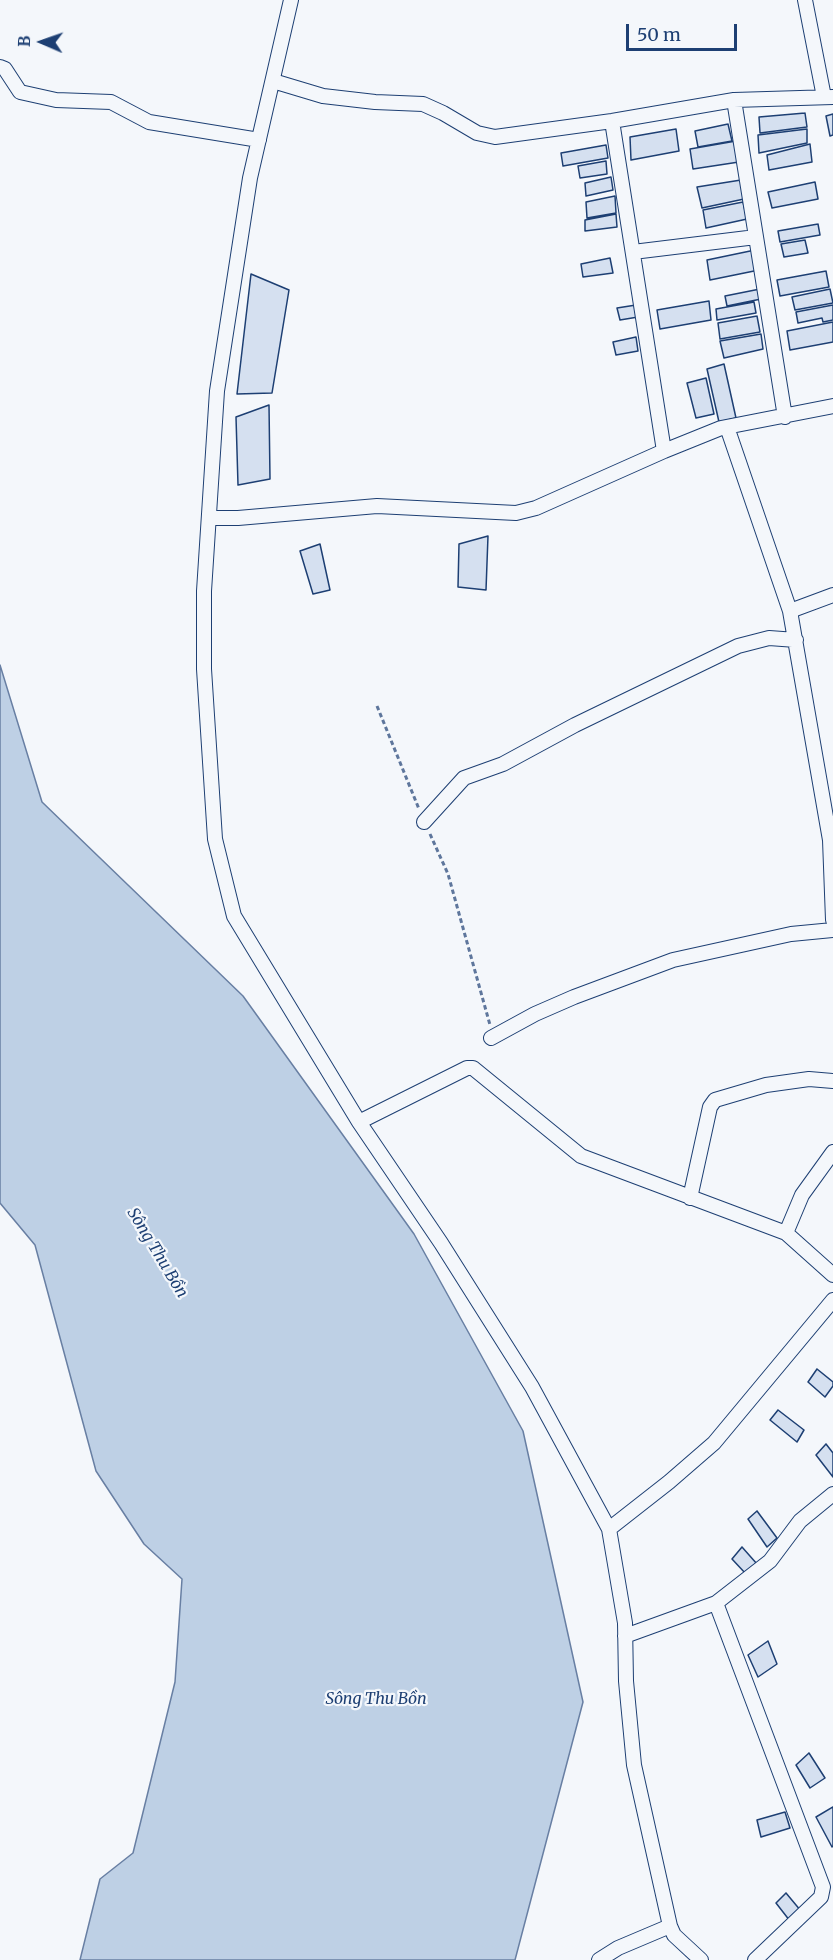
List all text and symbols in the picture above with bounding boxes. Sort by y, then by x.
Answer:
north arrow [12,12,72,72]
scale bar [629,12,740,50]
text: 50 m [637,23,681,46]
text: B [14,35,34,47]
water label: Sông Thu Bồn [123,1205,191,1301]
water label: Sông Thu Bồn [325,1689,427,1709]

